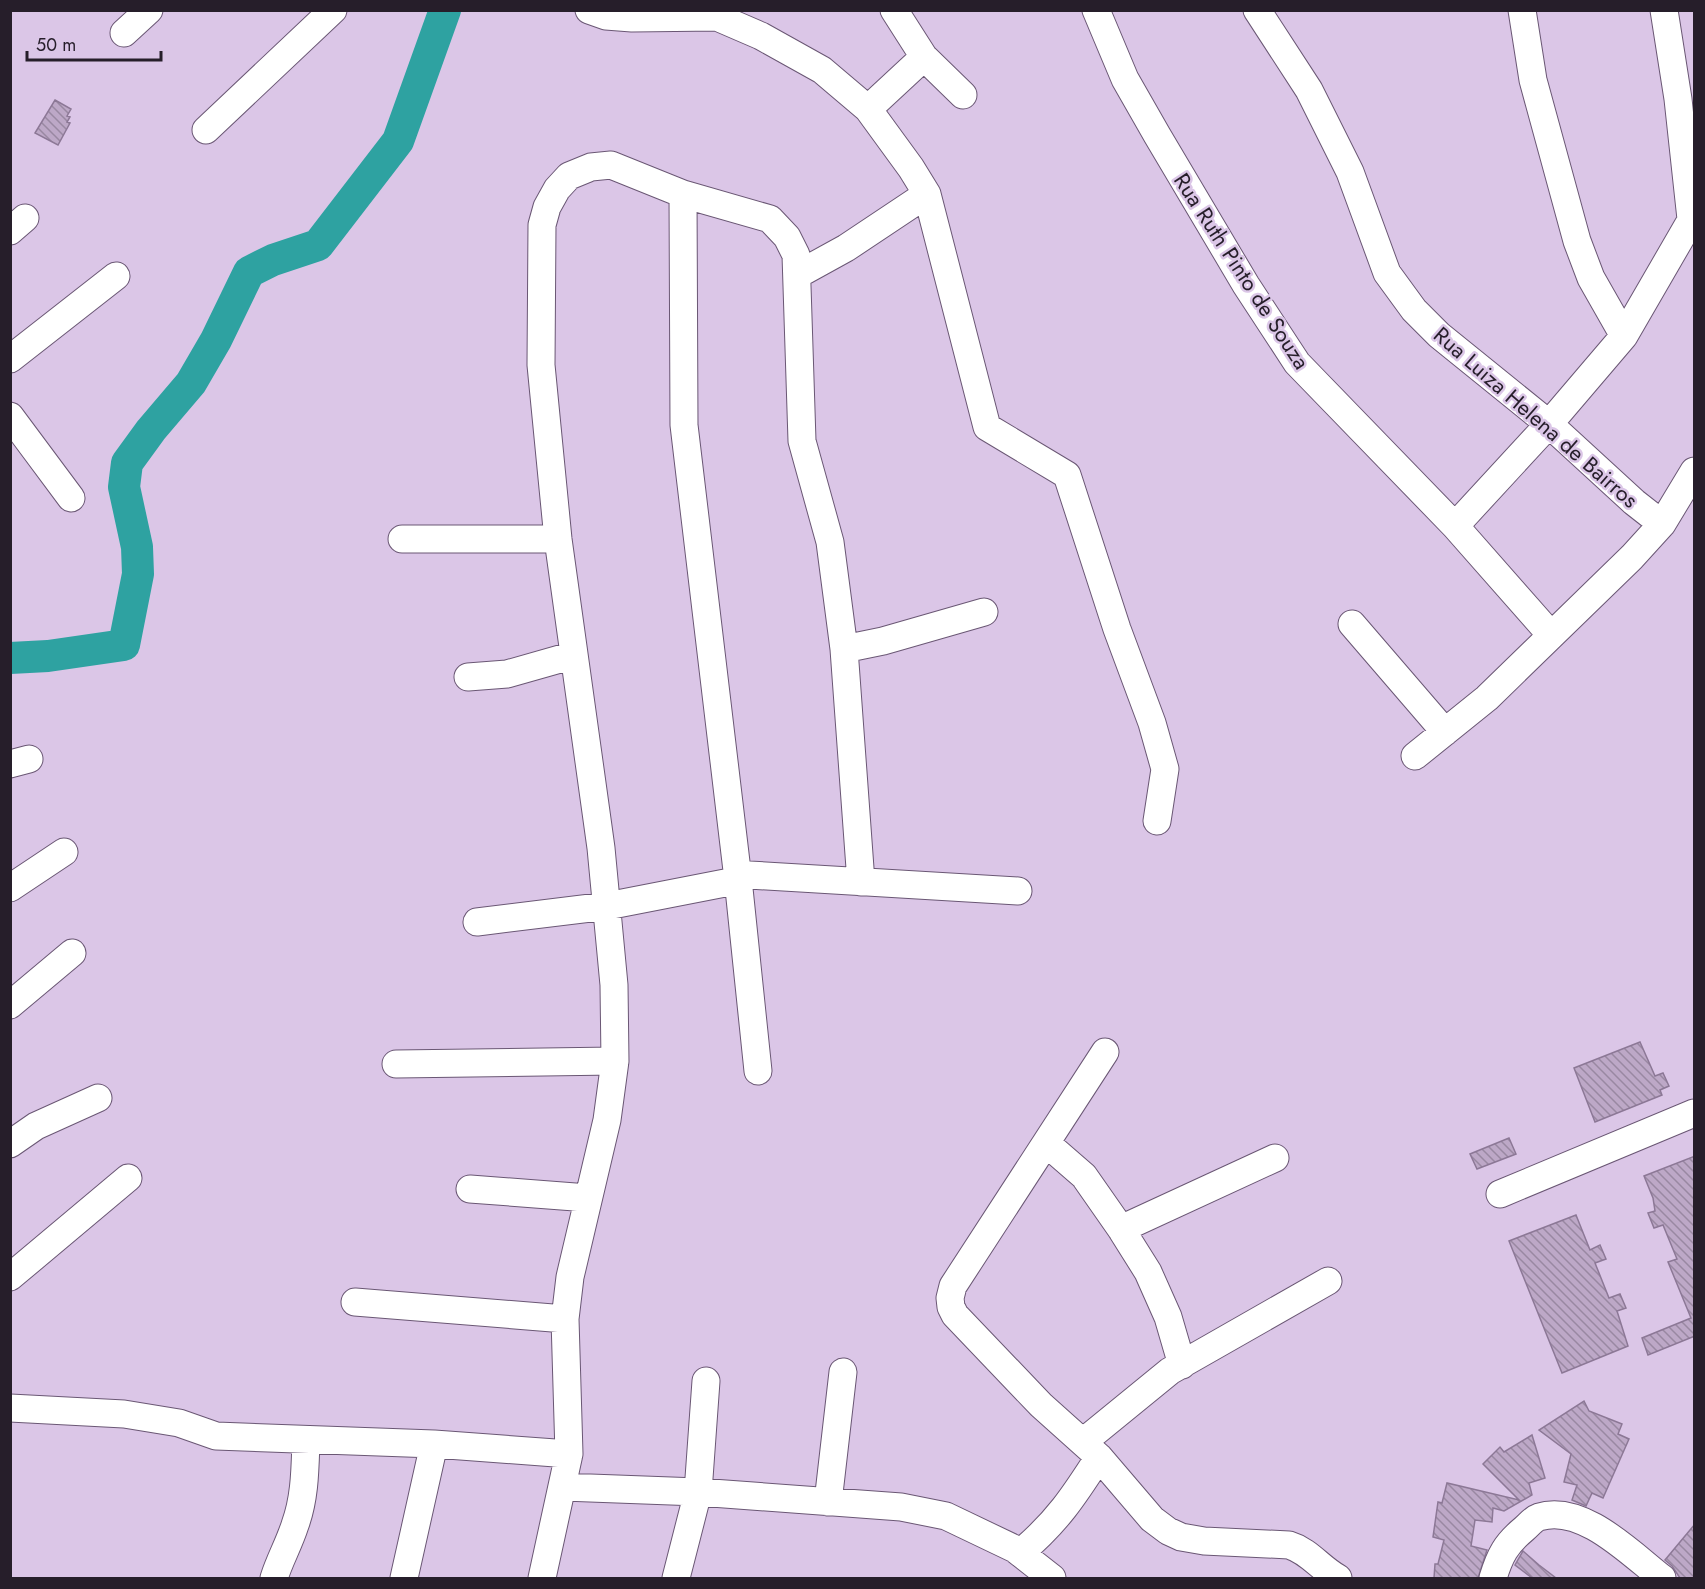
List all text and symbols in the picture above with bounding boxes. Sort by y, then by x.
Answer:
scale bar [27,24,160,62]
text: 50 m [36,32,76,58]
street label: Rua Ruth Pinto de Souza [1166,167,1318,375]
street label: Rua Luiza Helena de Bairros [1427,319,1645,515]

